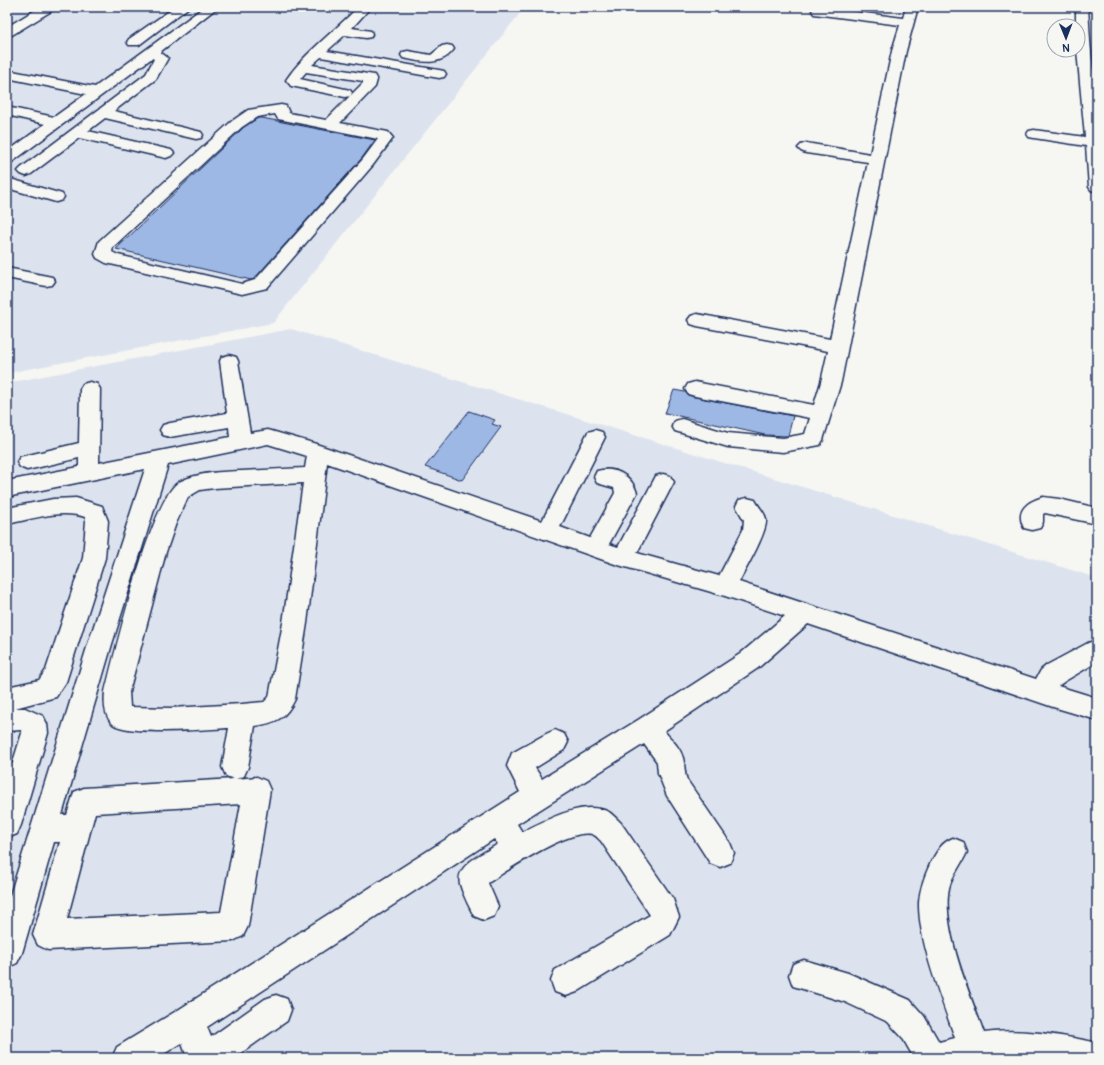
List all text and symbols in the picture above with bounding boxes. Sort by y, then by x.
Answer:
north arrow [1046,18,1086,58]
text: N [1062,41,1070,54]

